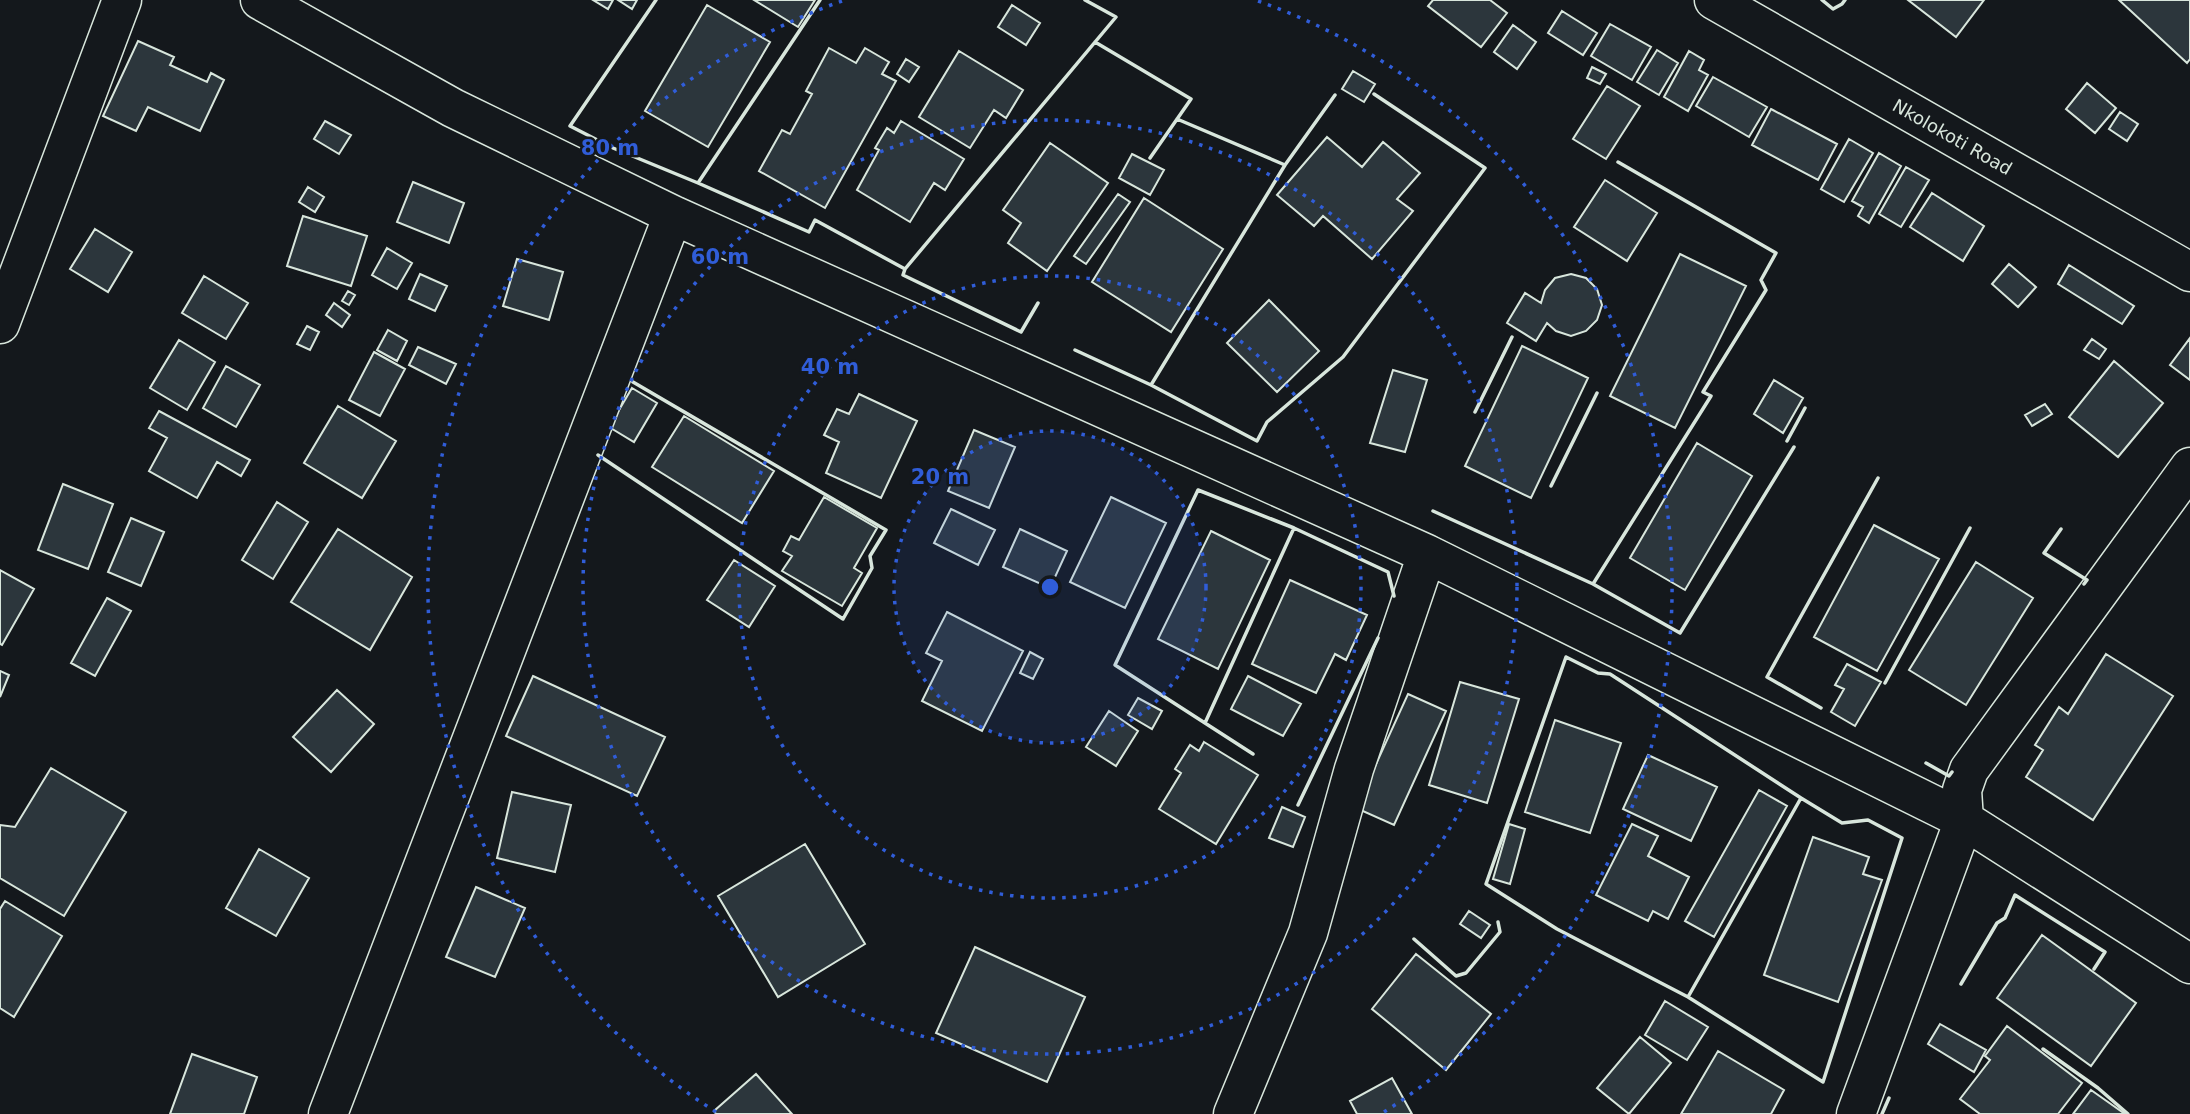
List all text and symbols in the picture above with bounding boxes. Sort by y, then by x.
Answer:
street label: Nkolokoti Road [1889,94,2016,179]
text: 80 m [581,136,639,160]
text: 60 m [691,245,749,269]
text: 40 m [801,355,859,379]
text: 20 m [911,465,969,489]
centre of rings [1038,575,1062,599]

